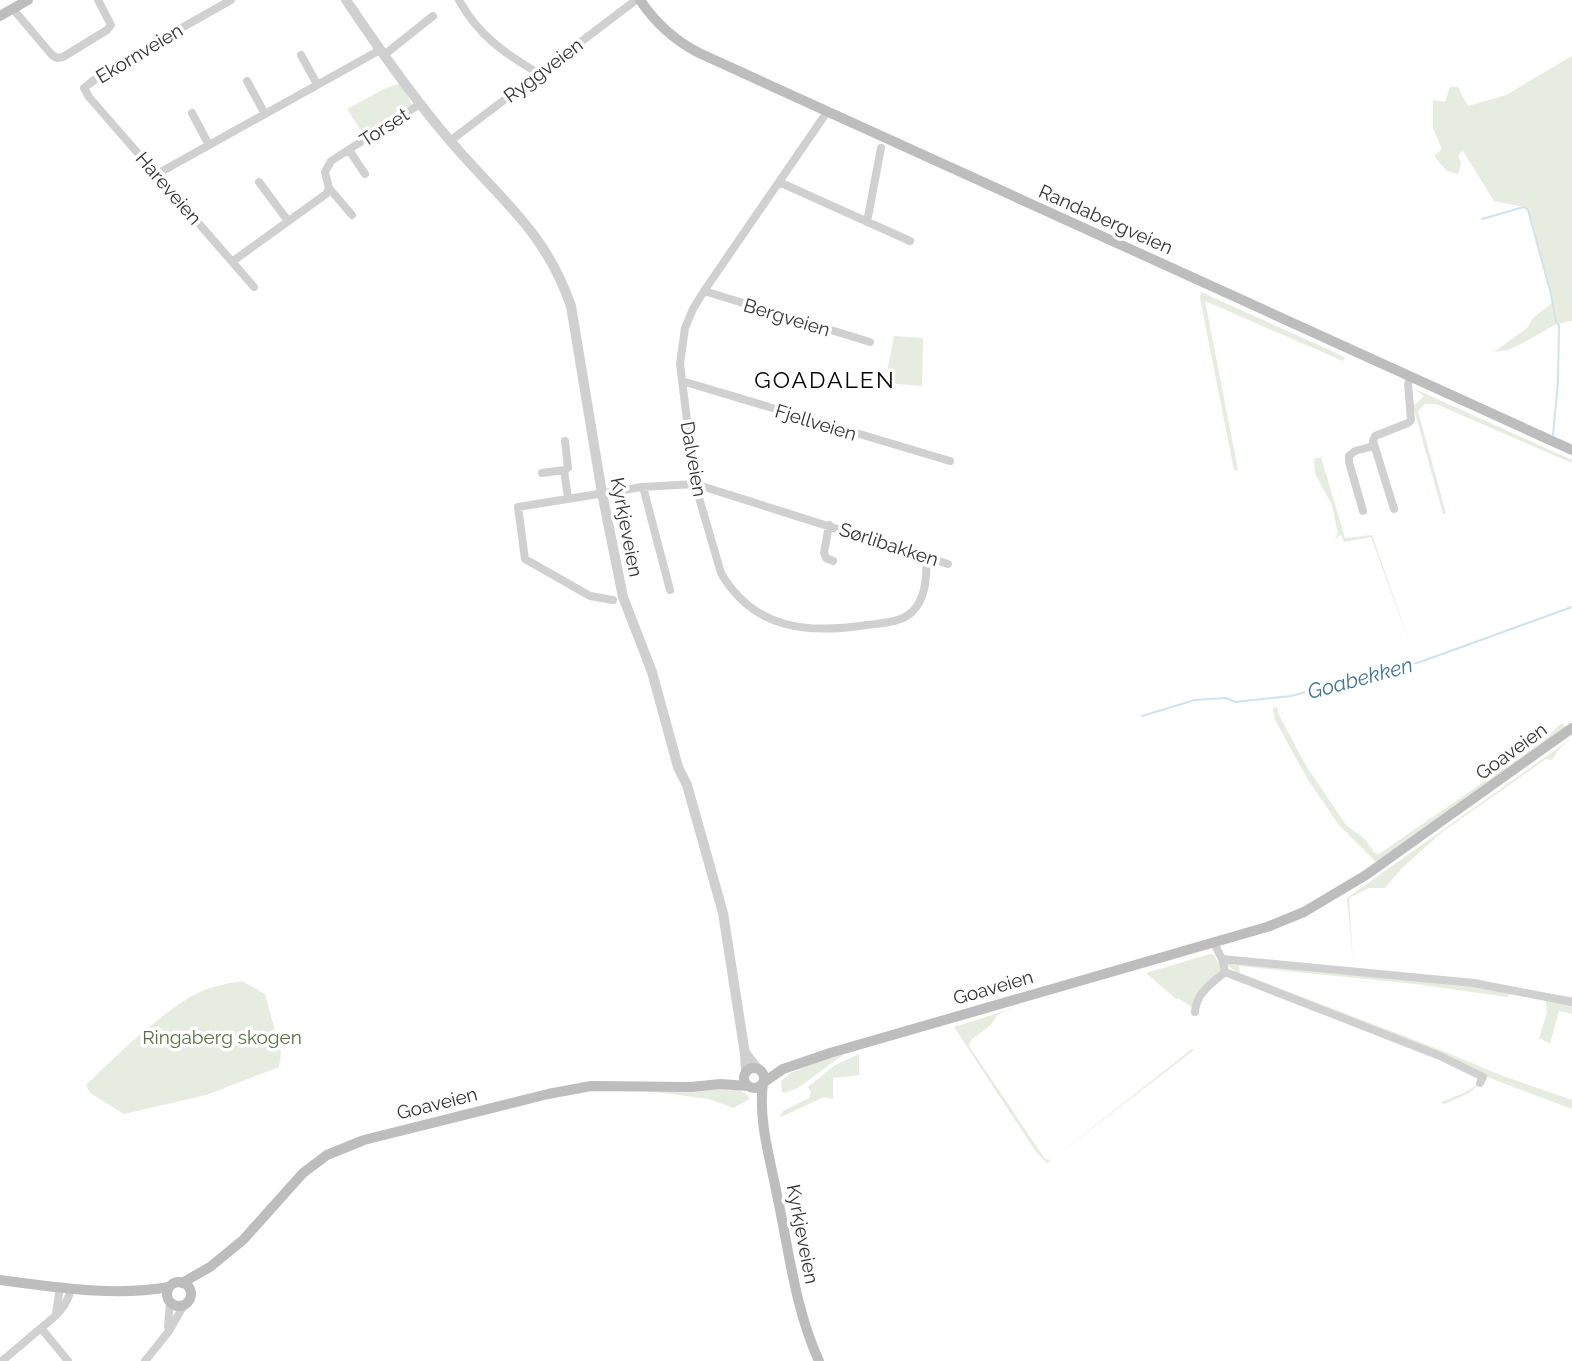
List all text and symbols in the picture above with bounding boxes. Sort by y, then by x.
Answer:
street label: Ekornveien [92,19,186,87]
street label: Ryggveien [499,33,587,107]
street label: Torset [355,103,413,151]
street label: Hareveien [132,147,206,229]
street label: Randabergveien [1036,180,1176,258]
street label: Bergveien [741,293,833,341]
district label: GOADALEN [754,366,896,393]
street label: Fjellveien [773,399,859,445]
street label: Dalveien [677,420,711,498]
street label: Kyrkjeveien [607,475,647,579]
street label: Sørlibakken [837,518,941,570]
water label: Goabekken [1305,652,1415,704]
street label: Goaveien [1471,718,1551,784]
street label: Goaveien [950,965,1036,1009]
park label: Ringaberg skogen [142,1026,302,1048]
street label: Goaveien [394,1082,480,1124]
street label: Kyrkjeveien [783,1182,823,1286]

